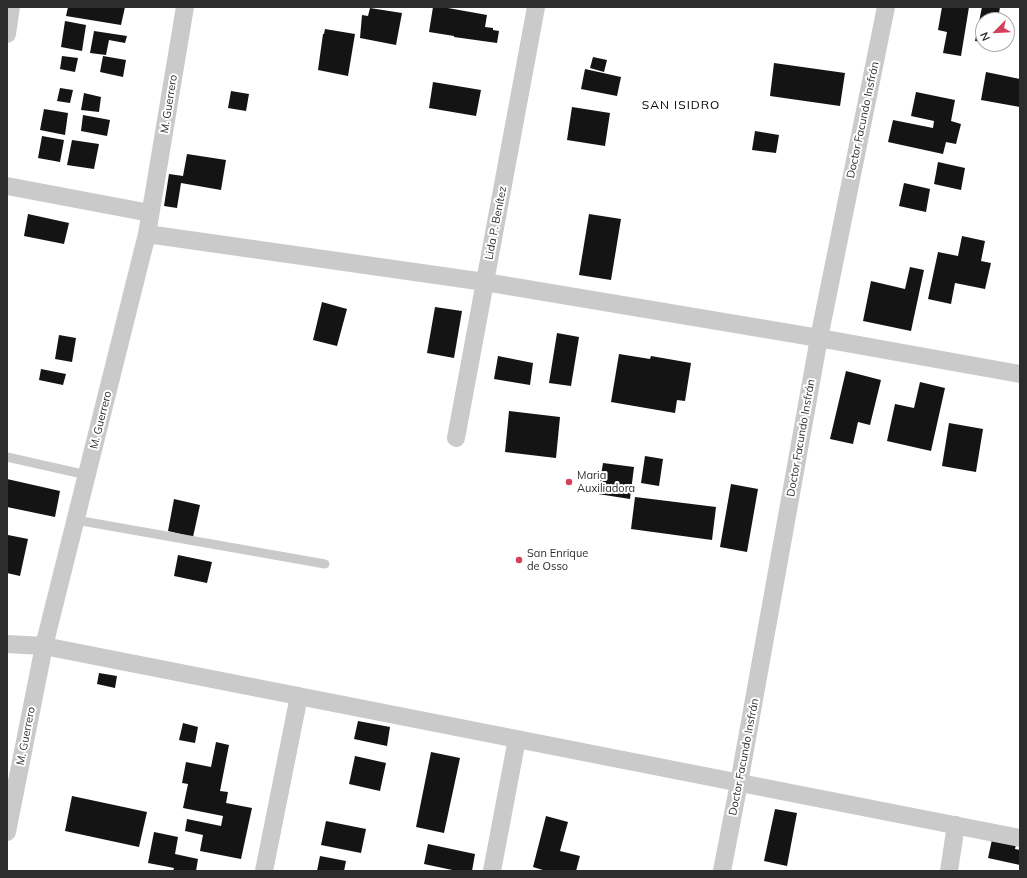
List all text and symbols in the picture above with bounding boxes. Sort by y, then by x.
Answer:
north arrow [975,12,1015,52]
text: N [977,30,993,43]
street label: Doctor Facundo Insfrán [844,60,882,180]
street label: M. Guerrero [158,74,180,134]
district label: SAN ISIDRO [642,98,720,112]
street label: Lida P. Benítez [482,185,510,261]
street label: Doctor Facundo Insfrán [784,378,818,498]
street label: M. Guerrero [87,390,115,450]
place label: Maria Auxiliadora [577,469,635,495]
marker: Maria Auxiliadora [564,477,574,487]
place label: San Enrique de Osso [527,547,588,573]
marker: San Enrique de Osso [514,555,524,565]
street label: Doctor Facundo Insfrán [726,697,762,817]
street label: M. Guerrero [14,706,38,766]

